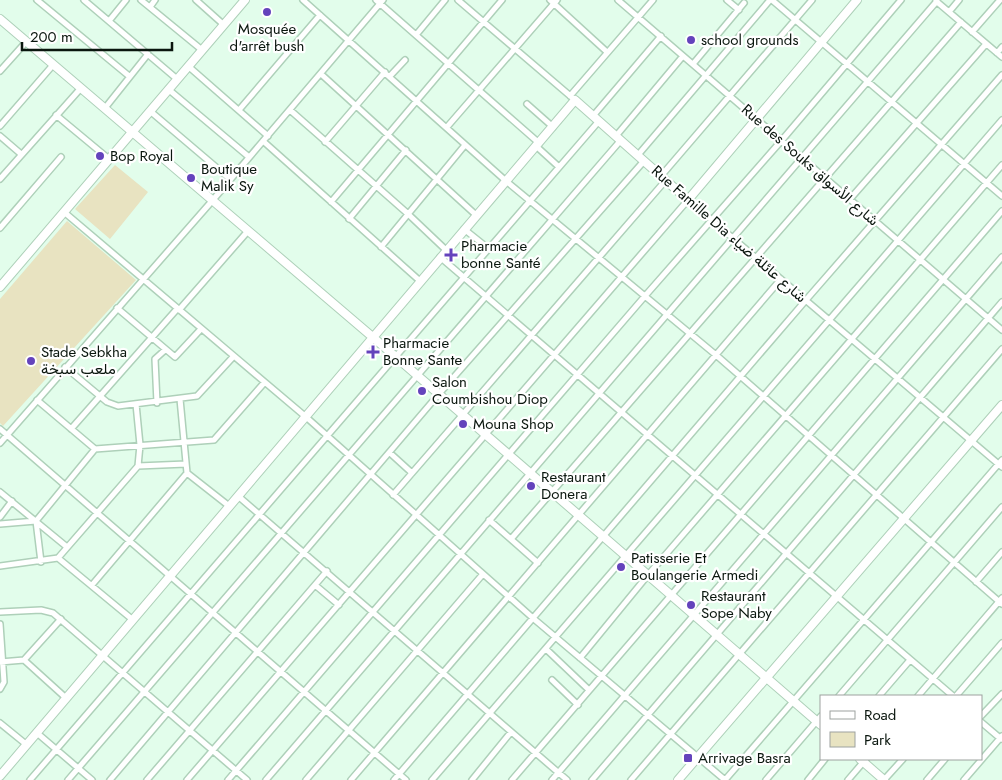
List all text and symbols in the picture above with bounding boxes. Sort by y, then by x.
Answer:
marker: Mosquée d'arrêt bush [261,6,273,18]
place label: Mosquée d'arrêt bush [230,18,304,57]
scale bar [22,20,172,52]
text: 200 m [30,26,73,48]
place label: school grounds [701,29,798,51]
marker: school grounds [685,34,697,46]
street label: Rue des Souks شارع الأسواق [736,99,884,231]
place label: Bop Royal [110,145,173,167]
marker: Bop Royal [94,150,106,162]
place label: Boutique Malik Sy [201,158,257,197]
street label: Rue Famille Dia شارع عائلة ضياء [647,160,812,308]
marker: Boutique Malik Sy [185,172,197,184]
place label: Pharmacie bonne Santé [461,235,541,274]
marker: Pharmacie bonne Santé [445,249,457,261]
place label: Pharmacie Bonne Sante [383,332,462,371]
place label: Stade Sebkha ملعب سبخة [41,341,127,380]
marker: Pharmacie Bonne Sante [367,346,379,358]
marker: Stade Sebkha ملعب سبخة [25,355,37,367]
place label: Salon Coumbishou Diop [432,371,548,410]
marker: Salon Coumbishou Diop [416,385,428,397]
place label: Mouna Shop [473,413,554,435]
marker: Mouna Shop [457,418,469,430]
place label: Restaurant Donera [541,466,606,505]
marker: Restaurant Donera [525,480,537,492]
place label: Patisserie Et Boulangerie Armedi [631,547,758,586]
marker: Patisserie Et Boulangerie Armedi [615,561,627,573]
place label: Restaurant Sope Naby [701,585,772,624]
marker: Restaurant Sope Naby [685,599,697,611]
legend [820,695,982,760]
text: Road [864,704,896,726]
text: Park [864,729,891,751]
place label: Arrivage Basra [698,747,791,769]
marker: Arrivage Basra [682,752,694,764]

